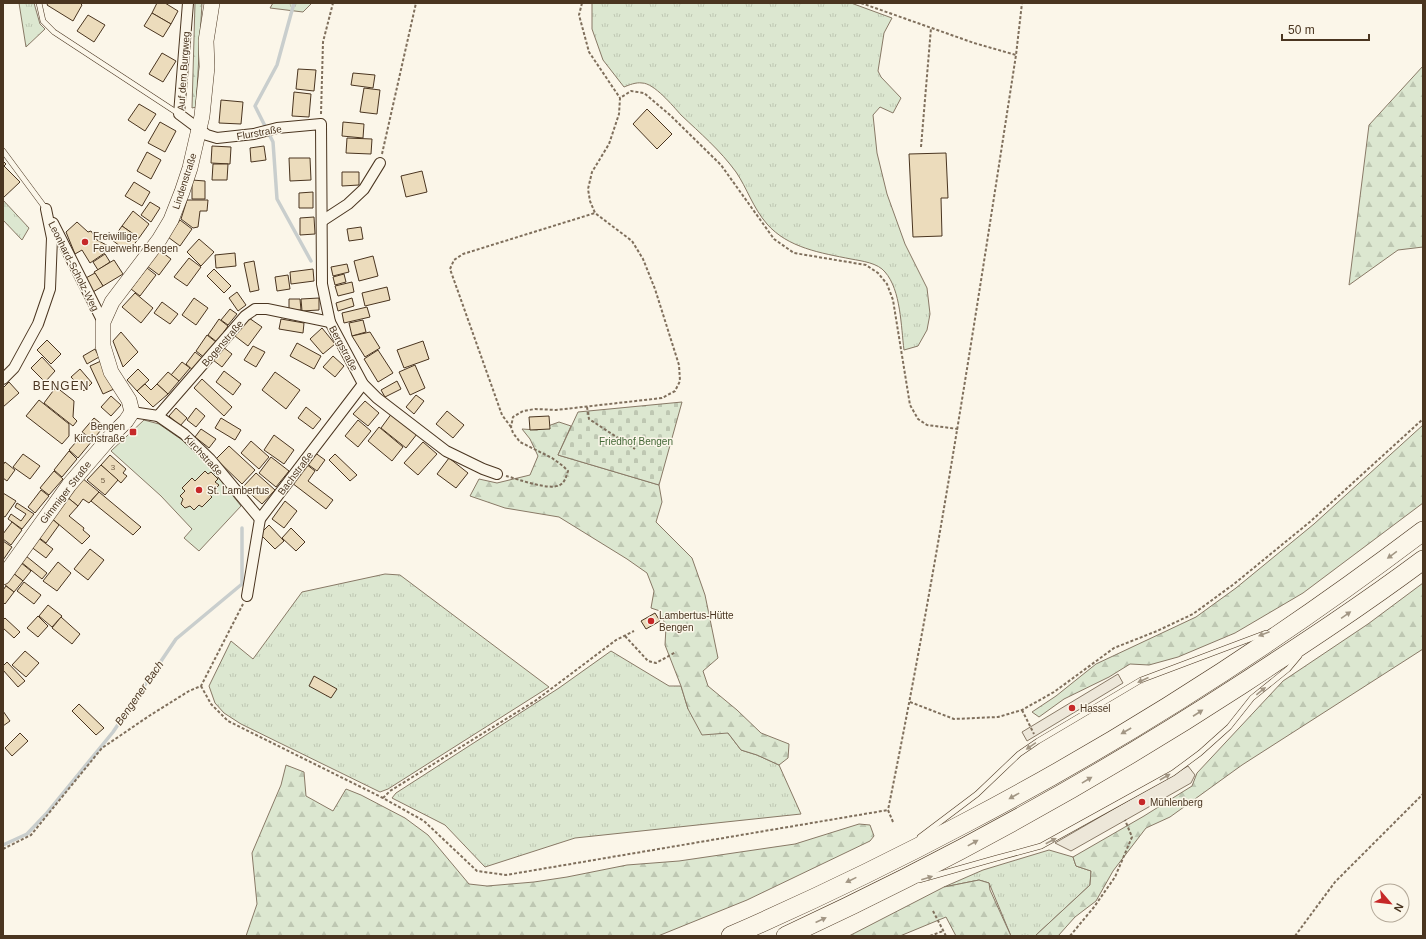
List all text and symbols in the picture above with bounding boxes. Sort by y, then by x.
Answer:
scale bar [1282,16,1369,42]
text: 50 m [1288,23,1315,37]
street label: Auf dem Burgweg [175,31,192,111]
street label: Flurstraße [236,123,283,142]
street label: Lindenstraße [170,151,199,211]
street label: Leonhard-Scholz-Weg [46,219,101,313]
place label: Freiwillige Feuerwehr Bengen [93,231,178,254]
marker: Freiwillige Feuerwehr Bengen [80,237,90,247]
street label: Bogenstraße [199,318,246,369]
street label: Bergstraße [327,324,360,373]
district label: BENGEN [33,379,89,393]
place label: Bengen Kirchstraße [74,421,125,444]
marker: Bengen Kirchstraße [128,427,138,437]
street label: Kirchstraße [182,433,225,478]
park label: Friedhof Bengen [599,436,673,447]
street label: Bachstraße [276,449,315,497]
street label: Gimmiger Straße [38,459,93,526]
house number: 3 [111,463,116,472]
house number: 5 [101,476,106,485]
marker: St. Lambertus [194,485,204,495]
place label: St. Lambertus [207,485,269,496]
one-way arrow [1386,551,1397,559]
place label: Lambertus-Hütte Bengen [659,610,734,633]
one-way arrow [1340,611,1351,619]
marker: Lambertus-Hütte Bengen [646,616,656,626]
one-way arrow [1258,631,1270,637]
water label: Bengener Bach [112,658,166,728]
one-way arrow [1137,677,1149,683]
one-way arrow [1255,687,1266,696]
marker: Hassel [1067,703,1077,713]
place label: Hassel [1080,703,1111,714]
one-way arrow [1192,709,1204,716]
one-way arrow [1121,728,1132,735]
one-way arrow [1026,742,1036,750]
one-way arrow [1159,774,1171,781]
one-way arrow [1081,777,1093,784]
one-way arrow [1008,793,1020,800]
marker: Mühlenberg [1137,797,1147,807]
place label: Mühlenberg [1150,797,1203,808]
one-way arrow [1045,838,1057,844]
one-way arrow [967,839,979,846]
one-way arrow [921,875,933,881]
one-way arrow [846,877,857,883]
north arrow [1370,883,1410,923]
text: N [1392,901,1406,914]
one-way arrow [815,917,827,923]

